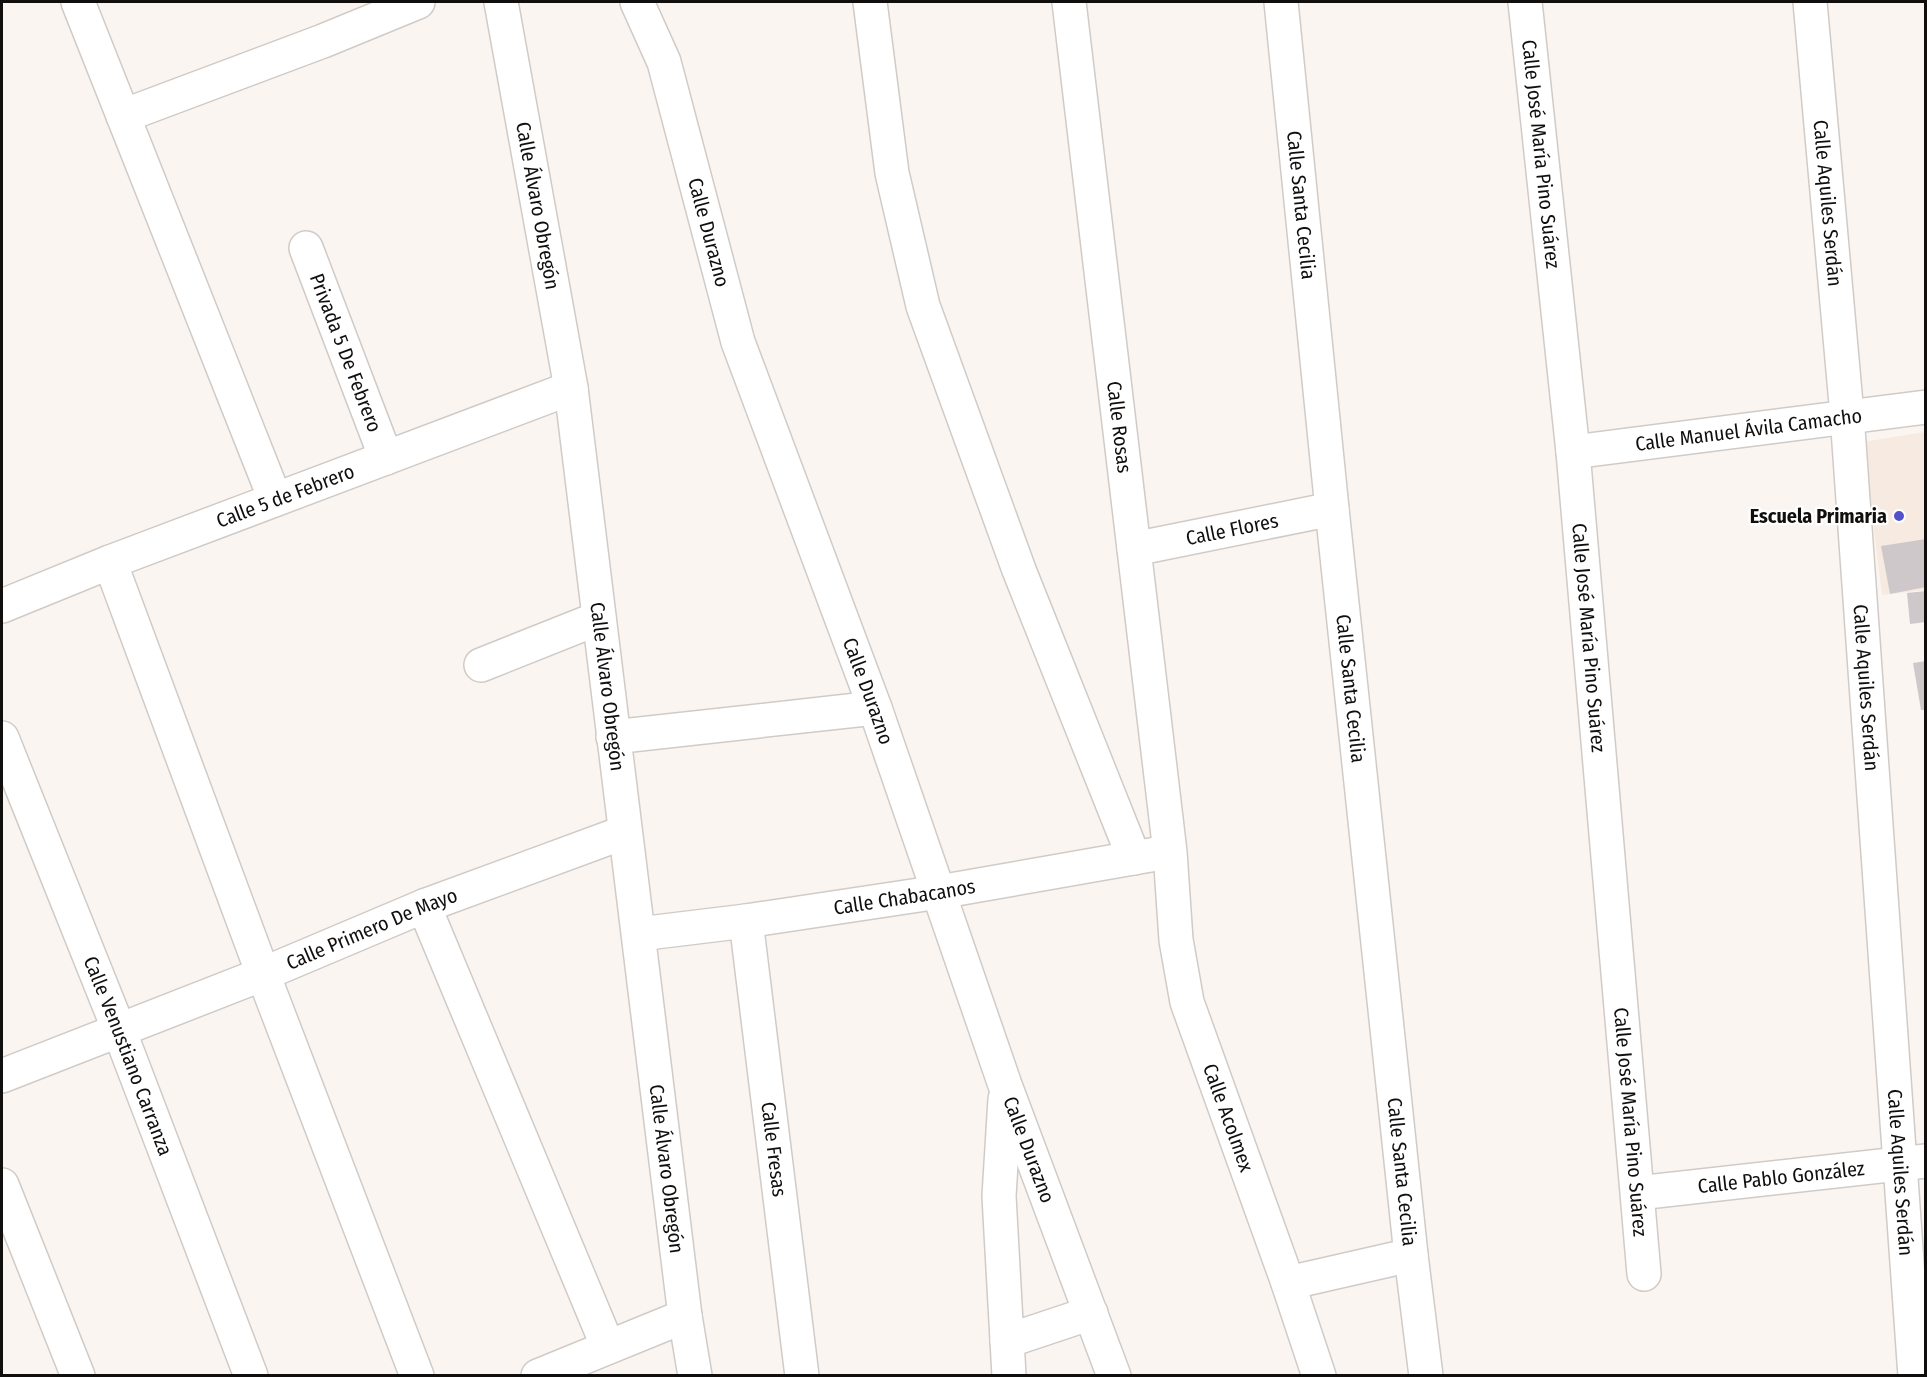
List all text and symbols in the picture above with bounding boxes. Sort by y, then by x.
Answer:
street label: Calle José María Pino Suárez [1517,39,1565,270]
street label: Calle Aquiles Serdán [1809,119,1847,287]
street label: Calle Álvaro Obregón [511,120,565,291]
street label: Calle Santa Cecilia [1282,130,1321,280]
street label: Calle Durazno [683,175,735,290]
street label: Privada 5 De Febrero [305,270,387,435]
street label: Calle Rosas [1102,380,1137,474]
street label: Calle Manuel Ávila Camacho [1634,403,1863,456]
street label: Calle 5 de Febrero [213,459,358,533]
place label: Escuela Primaria [1750,504,1887,528]
street label: Calle Flores [1184,508,1280,550]
marker: Escuela Primaria [1892,509,1906,523]
street label: Calle José María Pino Suárez [1567,522,1611,753]
street label: Calle Álvaro Obregón [585,601,630,772]
street label: Calle Aquiles Serdán [1848,603,1884,772]
street label: Calle Santa Cecilia [1331,613,1371,764]
street label: Calle Durazno [838,634,899,748]
street label: Calle Chabacanos [832,874,977,920]
street label: Calle Primero De Mayo [283,883,461,975]
street label: Calle Venustiano Carranza [79,953,178,1159]
street label: Calle José María Pino Suárez [1609,1006,1653,1238]
street label: Calle Acolmex [1198,1060,1259,1175]
street label: Calle Álvaro Obregón [645,1083,689,1255]
street label: Calle Aquiles Serdán [1883,1088,1918,1257]
street label: Calle Durazno [998,1093,1060,1206]
street label: Calle Santa Cecilia [1382,1096,1422,1247]
street label: Calle Fresas [756,1100,792,1198]
street label: Calle Pablo González [1697,1156,1866,1198]

